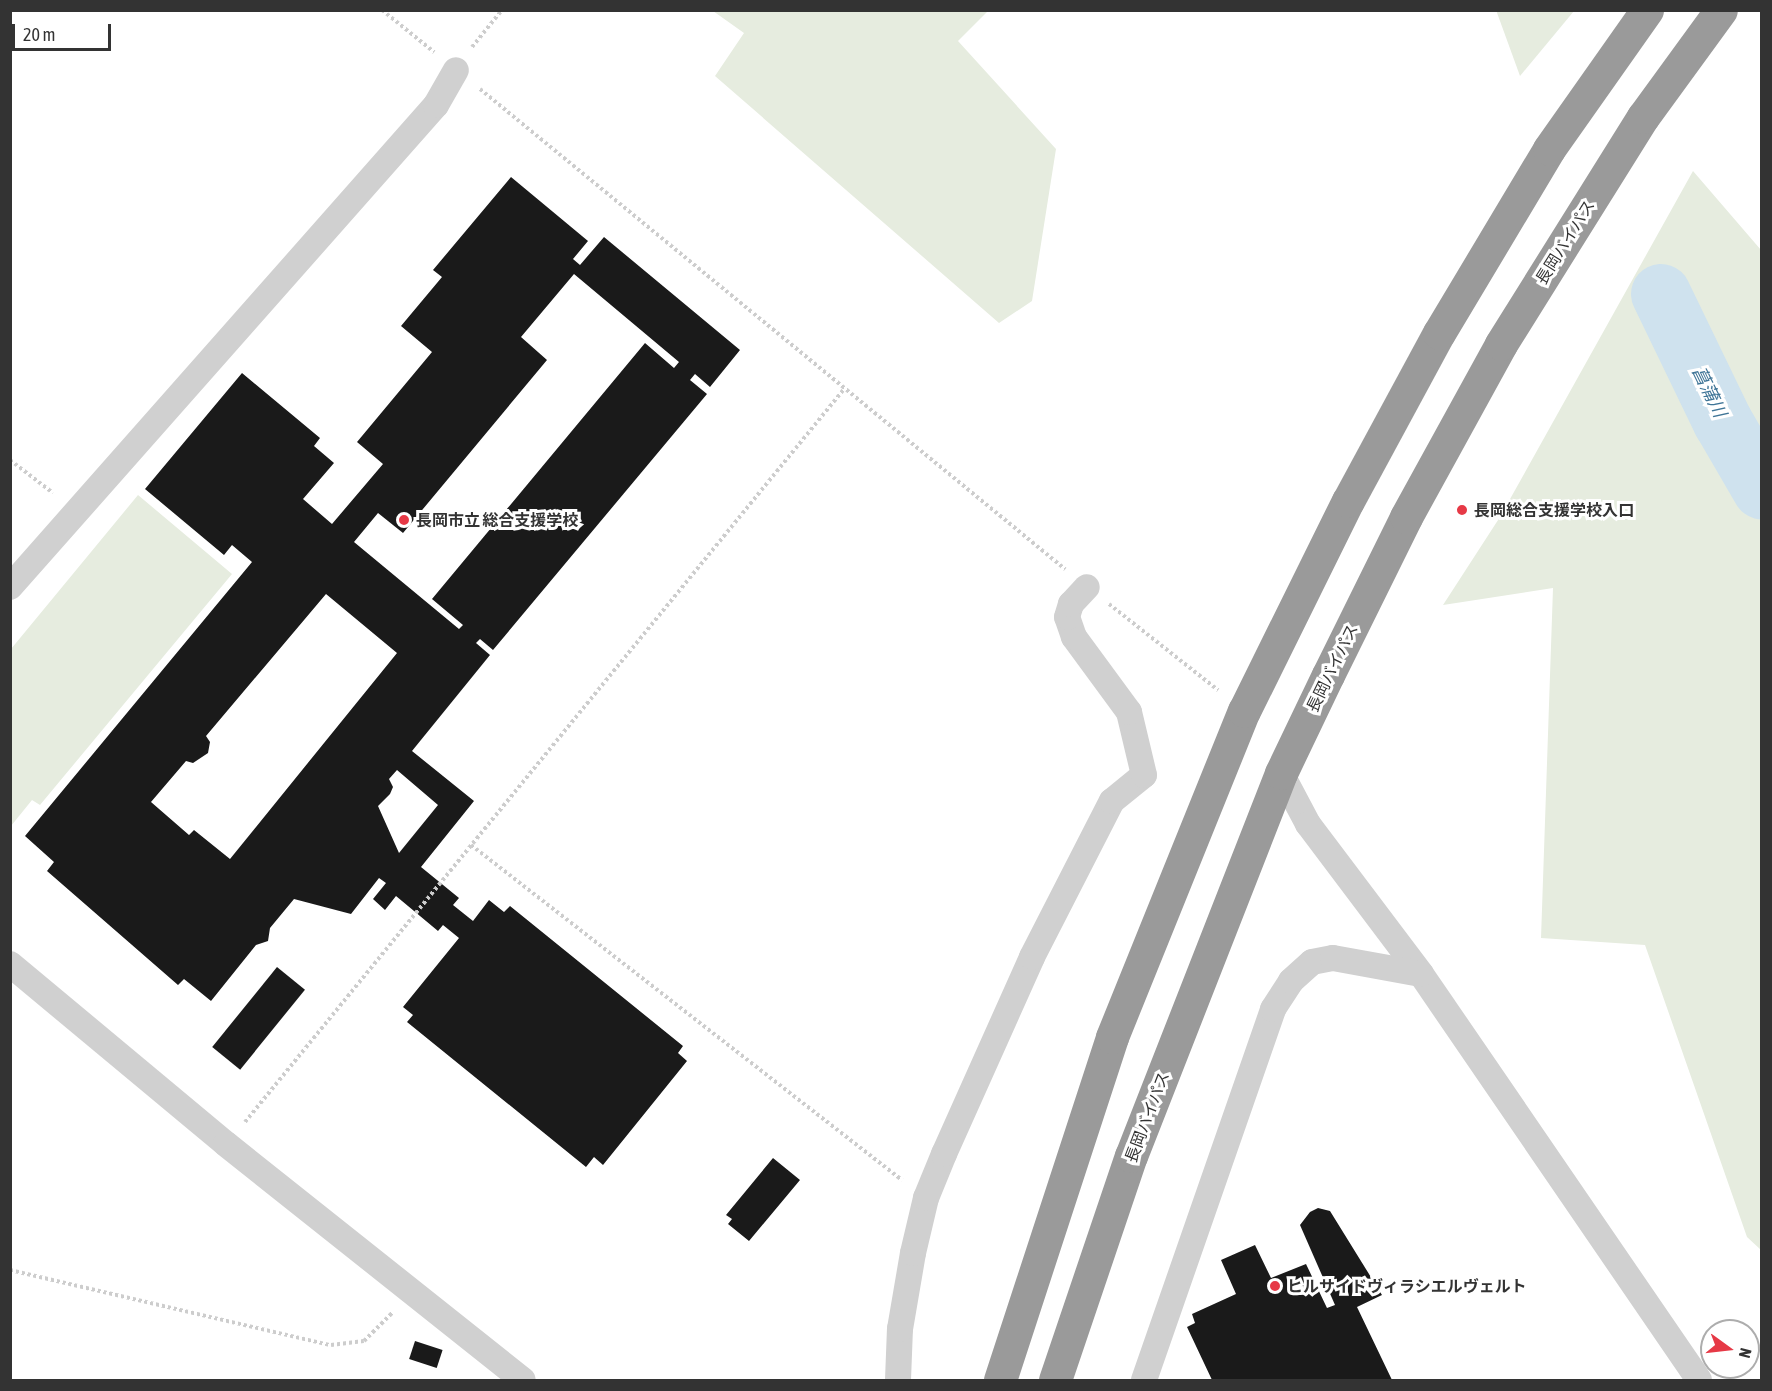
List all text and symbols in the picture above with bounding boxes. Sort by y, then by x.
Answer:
scale bar [15,12,114,50]
text: 20 m [23,24,55,45]
street label: 長岡バイパス [1531,196,1599,288]
water label: 菖蒲川 [1687,363,1731,421]
place label: 長岡総合支援学校入口 [1474,500,1634,520]
marker: 長岡総合支援学校入口 [1455,503,1469,517]
place label: 長岡市立 総合支援学校 [416,510,578,530]
marker: 長岡市立 総合支援学校 [397,513,411,527]
street label: 長岡バイパス [1302,621,1362,715]
street label: 長岡バイパス [1121,1069,1173,1165]
place label: ヒルサイドヴィラシエルヴェルト [1287,1276,1527,1296]
marker: ヒルサイドヴィラシエルヴェルト [1268,1279,1282,1293]
north arrow [1700,1319,1760,1379]
text: N [1736,1346,1755,1360]

